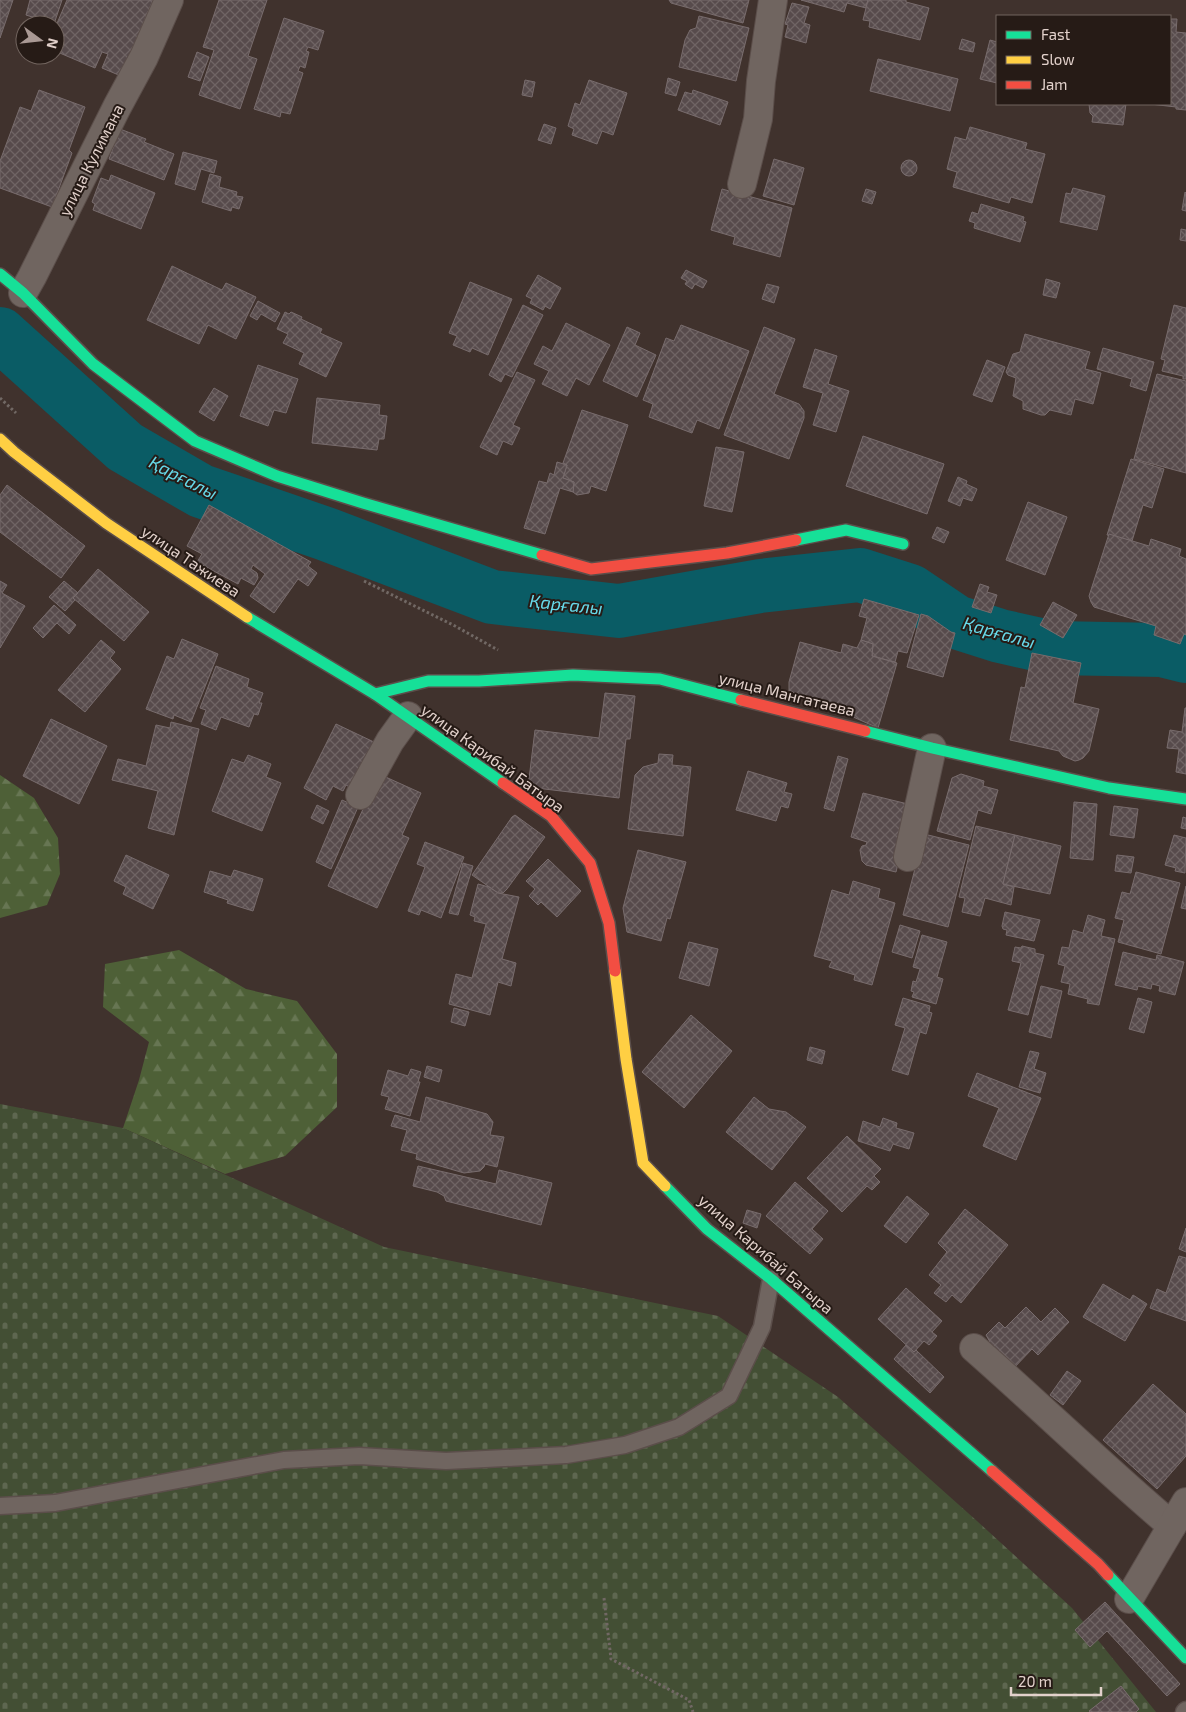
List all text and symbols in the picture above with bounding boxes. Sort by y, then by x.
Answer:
north arrow [15,15,65,65]
legend [996,15,1171,105]
text: Fast [1041,25,1071,43]
text: N [44,36,63,51]
text: Slow [1041,50,1075,68]
text: Jam [1041,75,1067,93]
street label: улица Кулимана [54,101,128,219]
water label: Қарғалы [146,451,221,504]
street label: улица Тажиева [138,521,244,601]
water label: Қарғалы [528,589,604,619]
water label: Қарғалы [961,611,1038,653]
street label: улица Мангатаева [717,667,857,721]
street label: улица Карибай Батыра [417,699,569,817]
street label: улица Карибай Батыра [694,1190,838,1318]
scale bar [1011,1664,1101,1696]
text: 20 m [1018,1672,1052,1690]

